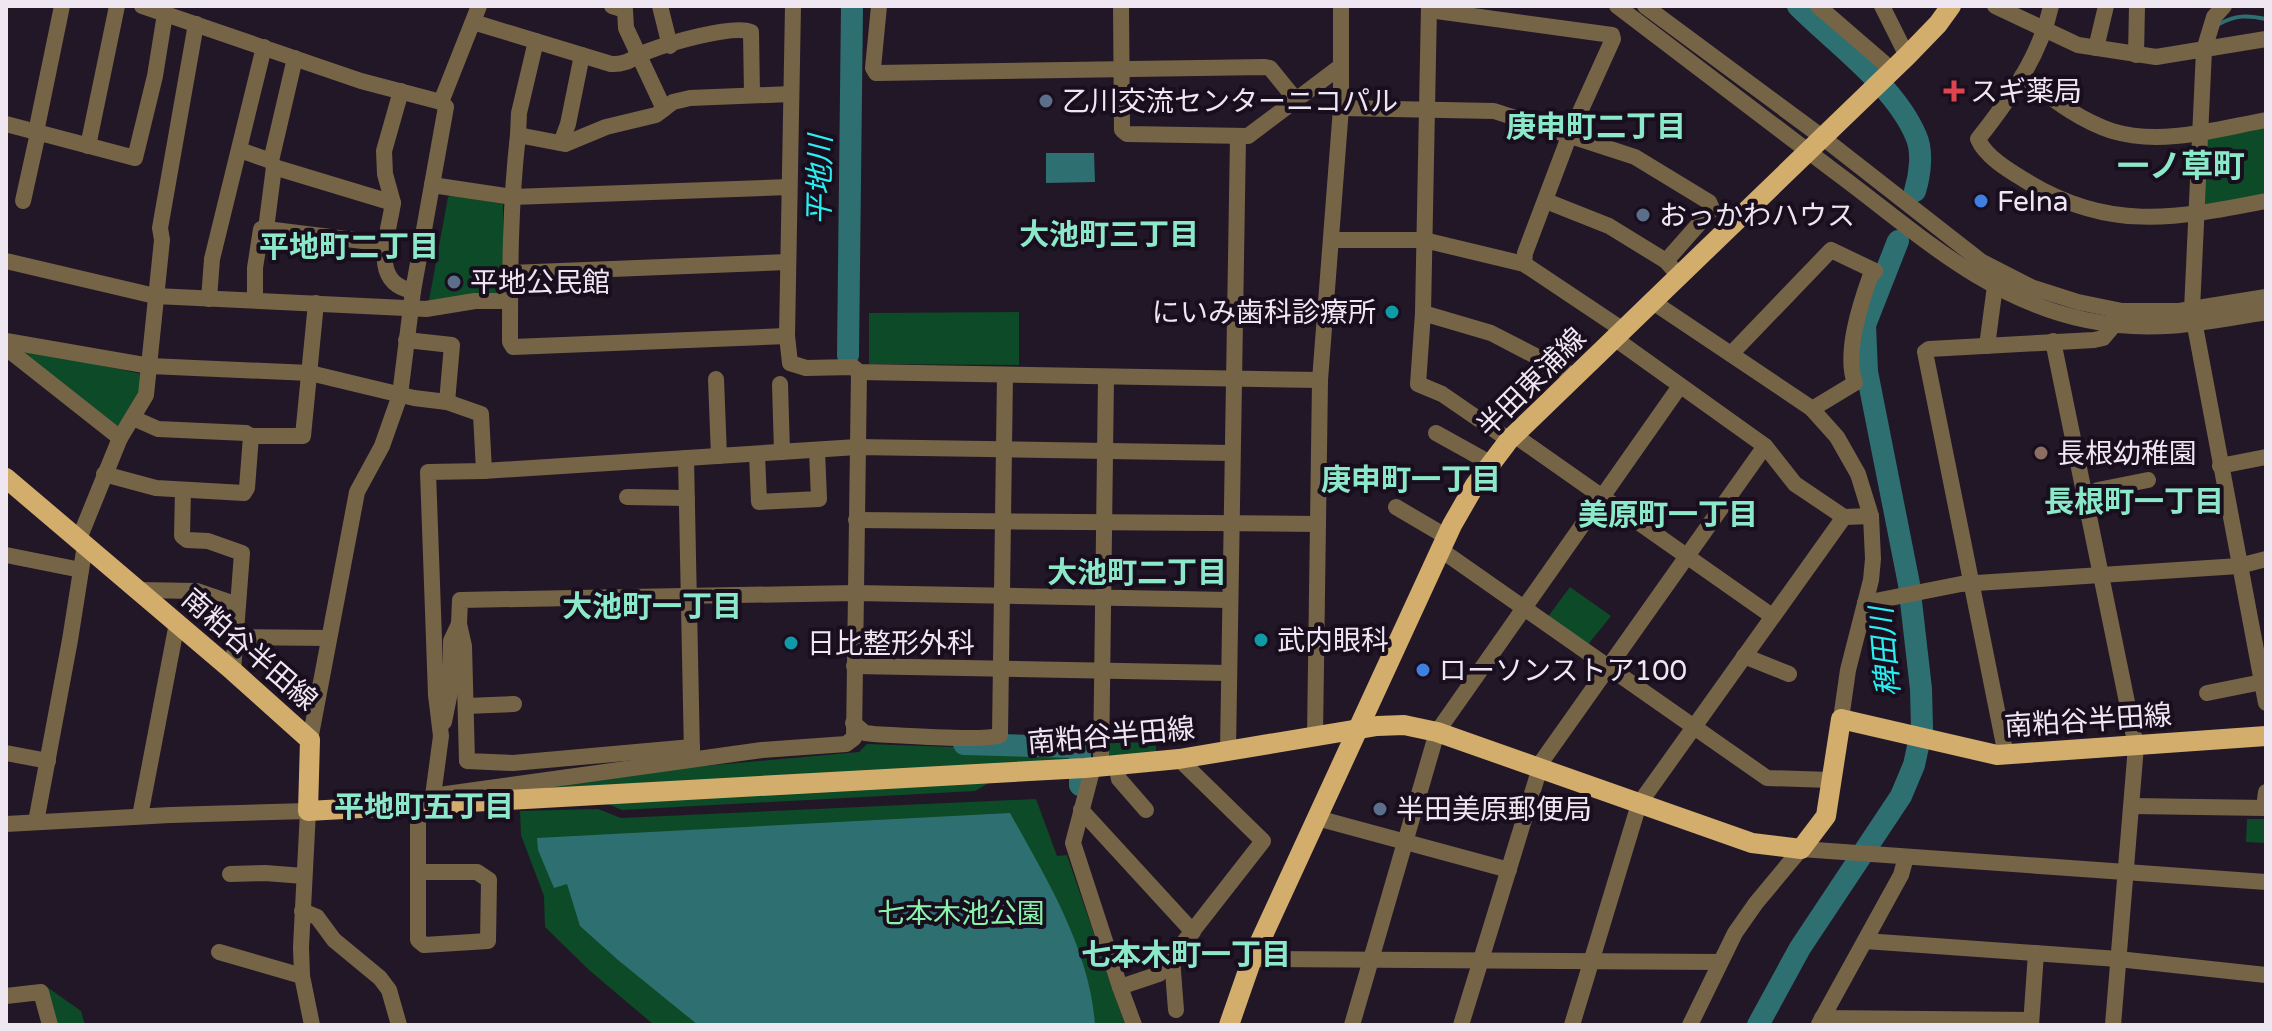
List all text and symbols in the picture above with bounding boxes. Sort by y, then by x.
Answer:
place label: スギ薬局 [1970,75,2082,109]
marker: スギ薬局 [1945,82,1963,100]
place label: 乙川交流センターニコパル [1062,85,1398,119]
marker: 乙川交流センターニコパル [1037,92,1055,110]
district label: 庚申町二丁目 [1506,109,1686,146]
water label: 平地川 [801,132,840,225]
district label: 一ノ草町 [2117,148,2245,186]
place label: Felna [1997,185,2069,219]
marker: Felna [1972,192,1990,210]
place label: おっかわハウス [1659,199,1855,233]
marker: おっかわハウス [1634,206,1652,224]
district label: 大池町三丁目 [1019,217,1199,254]
district label: 平地町二丁目 [259,229,439,266]
place label: 平地公民館 [470,266,610,300]
marker: 平地公民館 [445,273,463,291]
place label: にいみ歯科診療所 [1152,296,1376,330]
marker: にいみ歯科診療所 [1383,303,1401,321]
street label: 半田東浦線 [1470,321,1593,444]
place label: 長根幼稚園 [2057,437,2197,471]
marker: 長根幼稚園 [2032,444,2050,462]
district label: 庚申町一丁目 [1321,462,1501,499]
district label: 長根町一丁目 [2044,484,2224,521]
district label: 美原町一丁目 [1578,497,1758,534]
district label: 大池町二丁目 [1047,555,1227,592]
street label: 南粕谷半田線 [175,582,324,718]
district label: 大池町一丁目 [562,589,742,626]
water label: 稗田川 [1863,603,1908,698]
place label: 武内眼科 [1277,624,1389,658]
place label: 日比整形外科 [807,627,975,661]
marker: 武内眼科 [1252,631,1270,649]
marker: 日比整形外科 [782,634,800,652]
place label: ローソンストア100 [1439,654,1687,688]
marker: ローソンストア100 [1414,661,1432,679]
street label: 南粕谷半田線 [2003,698,2173,744]
street label: 南粕谷半田線 [1026,712,1196,760]
district label: 平地町五丁目 [334,789,514,826]
place label: 半田美原郵便局 [1396,793,1592,827]
marker: 半田美原郵便局 [1371,800,1389,818]
park label: 七本木池公園 [877,897,1045,931]
district label: 七本木町一丁目 [1081,937,1291,974]

